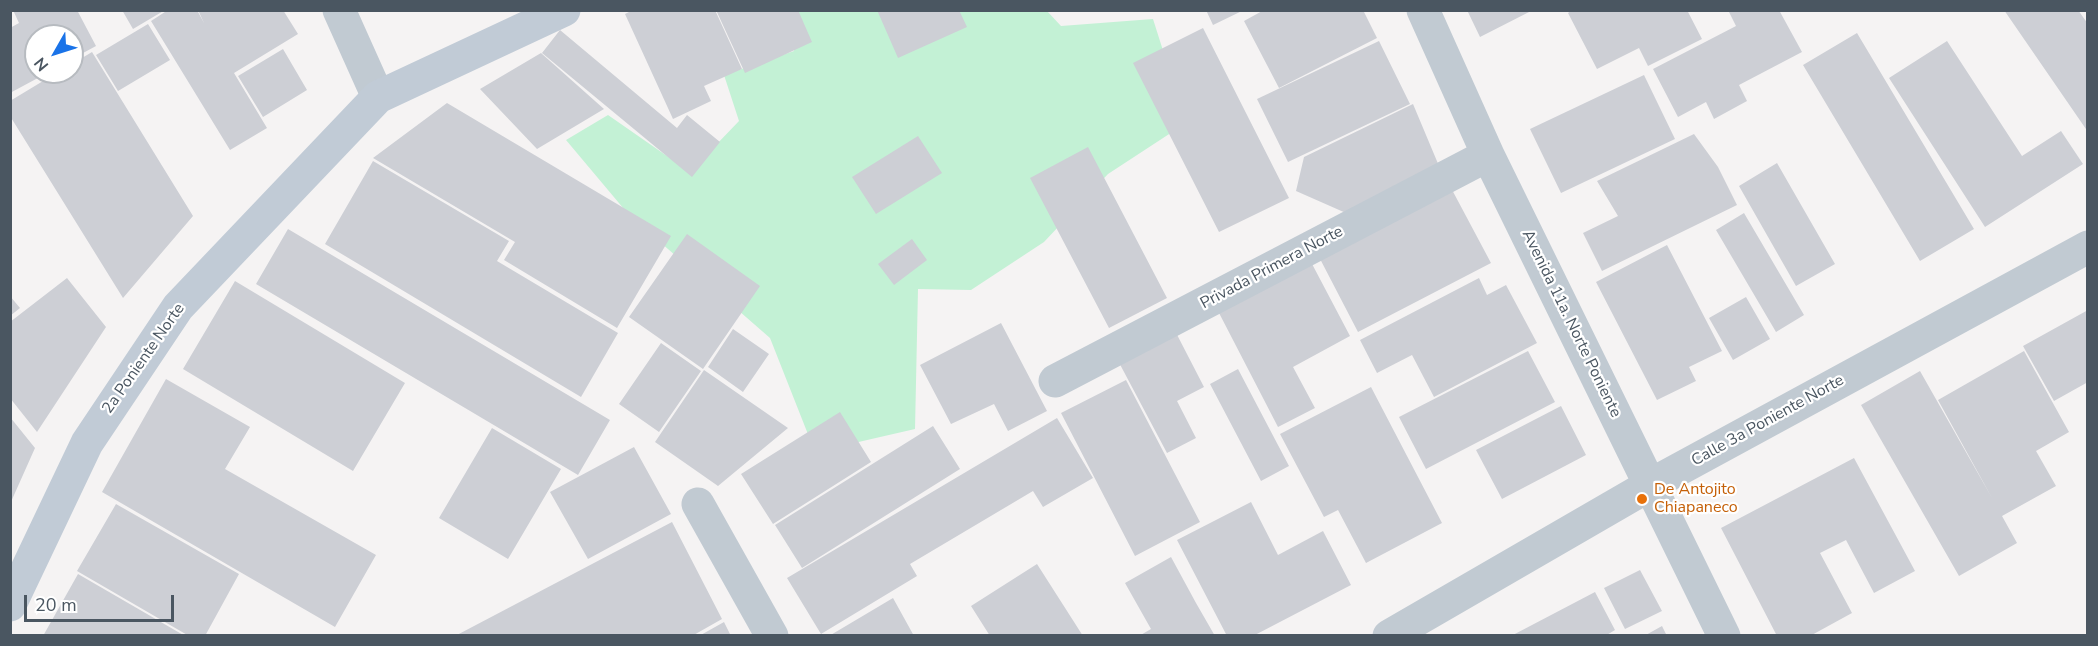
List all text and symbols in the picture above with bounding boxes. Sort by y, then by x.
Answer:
north arrow [24,24,84,84]
text: N [29,52,54,76]
street label: Privada Primera Norte [1197,222,1347,314]
street label: Avenida 11a. Norte Poniente [1517,227,1625,421]
street label: 2a Poniente Norte [99,300,189,418]
street label: Calle 3a Poniente Norte [1688,371,1848,471]
place label: De Antojito Chiapaneco [1654,480,1738,518]
marker: De Antojito Chiapaneco [1635,492,1649,506]
scale bar [27,583,177,621]
text: 20 m [35,593,77,617]

